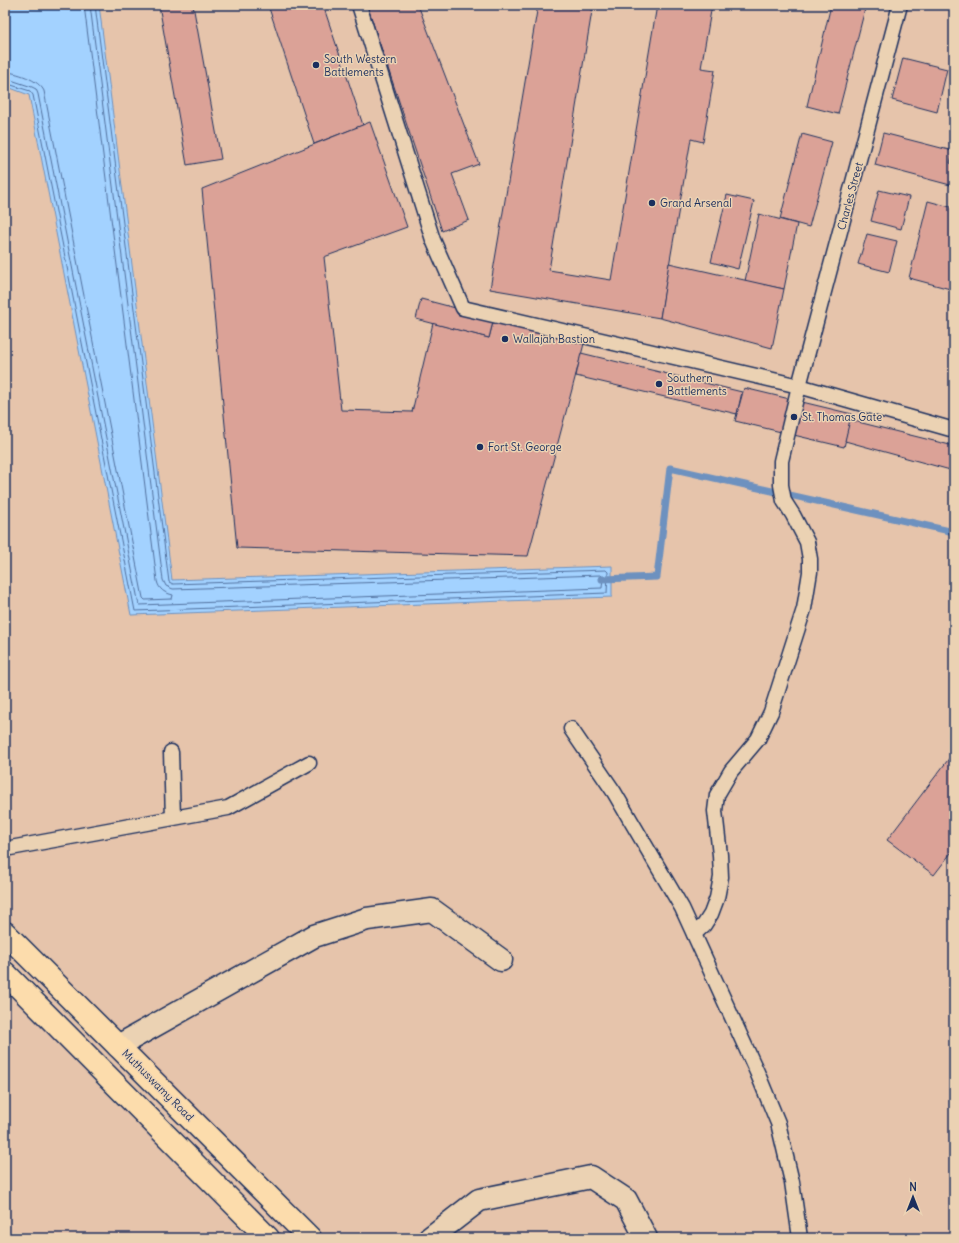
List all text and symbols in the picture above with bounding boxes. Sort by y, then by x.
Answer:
place label: South Western Battlements [324,52,396,79]
marker: South Western Battlements [311,60,321,70]
street label: Charles Street [834,160,866,231]
place label: Grand Arsenal [660,196,732,210]
marker: Grand Arsenal [647,198,657,208]
place label: Wallajah Bastion [513,332,595,346]
marker: Wallajah Bastion [500,334,510,344]
place label: Southern Battlements [667,371,727,398]
marker: Southern Battlements [654,379,664,389]
place label: St. Thomas Gate [802,410,882,424]
marker: St. Thomas Gate [789,412,799,422]
place label: Fort St. George [488,440,562,454]
marker: Fort St. George [475,442,485,452]
street label: Muthuswamy Road [119,1046,197,1124]
north arrow [893,1177,933,1217]
text: N [909,1180,917,1194]

